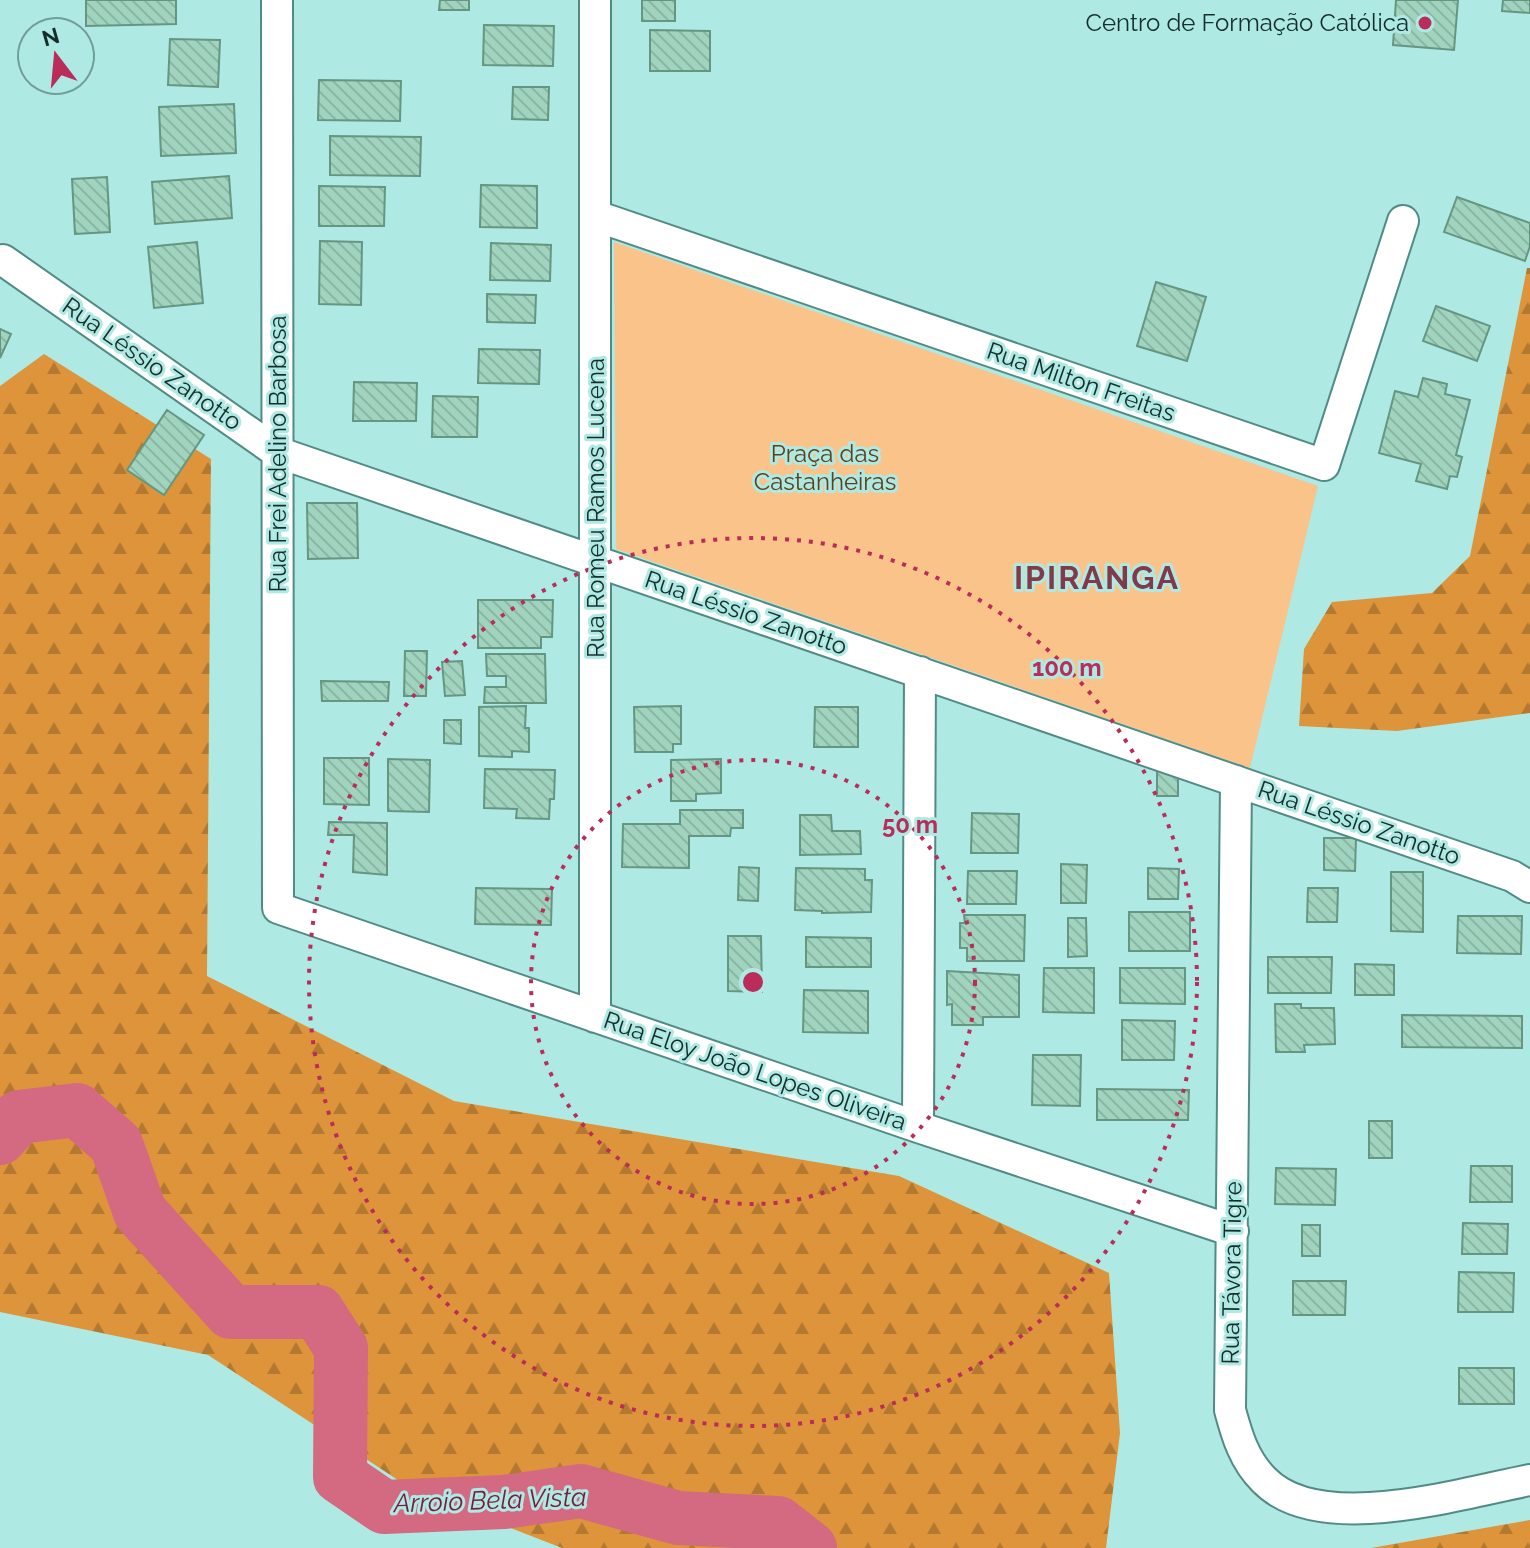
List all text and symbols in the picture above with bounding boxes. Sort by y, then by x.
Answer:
place label: Centro de Formação Católica [1086,8,1409,37]
marker: Centro de Formação Católica [1416,14,1434,32]
north arrow [16,16,96,96]
text: N [39,22,62,52]
street label: Rua Léssio Zanotto [57,291,247,436]
street label: Rua Frei Adelino Barbosa [263,315,292,593]
street label: Rua Milton Freitas [983,336,1179,427]
street label: Rua Romeu Ramos Lucena [581,358,610,658]
park label: Praça das Castanheiras [754,439,896,496]
district label: IPIRANGA [1014,559,1180,596]
street label: Rua Léssio Zanotto [641,564,851,661]
text: 100 m [1032,653,1102,682]
street label: Rua Léssio Zanotto [1254,774,1464,871]
text: 50 m [882,810,938,839]
centre of rings [739,968,767,996]
street label: Rua Eloy João Lopes Oliveira [600,1005,910,1136]
street label: Rua Távora Tigre [1215,1181,1248,1365]
water label: Arroio Bela Vista [391,1482,587,1518]

